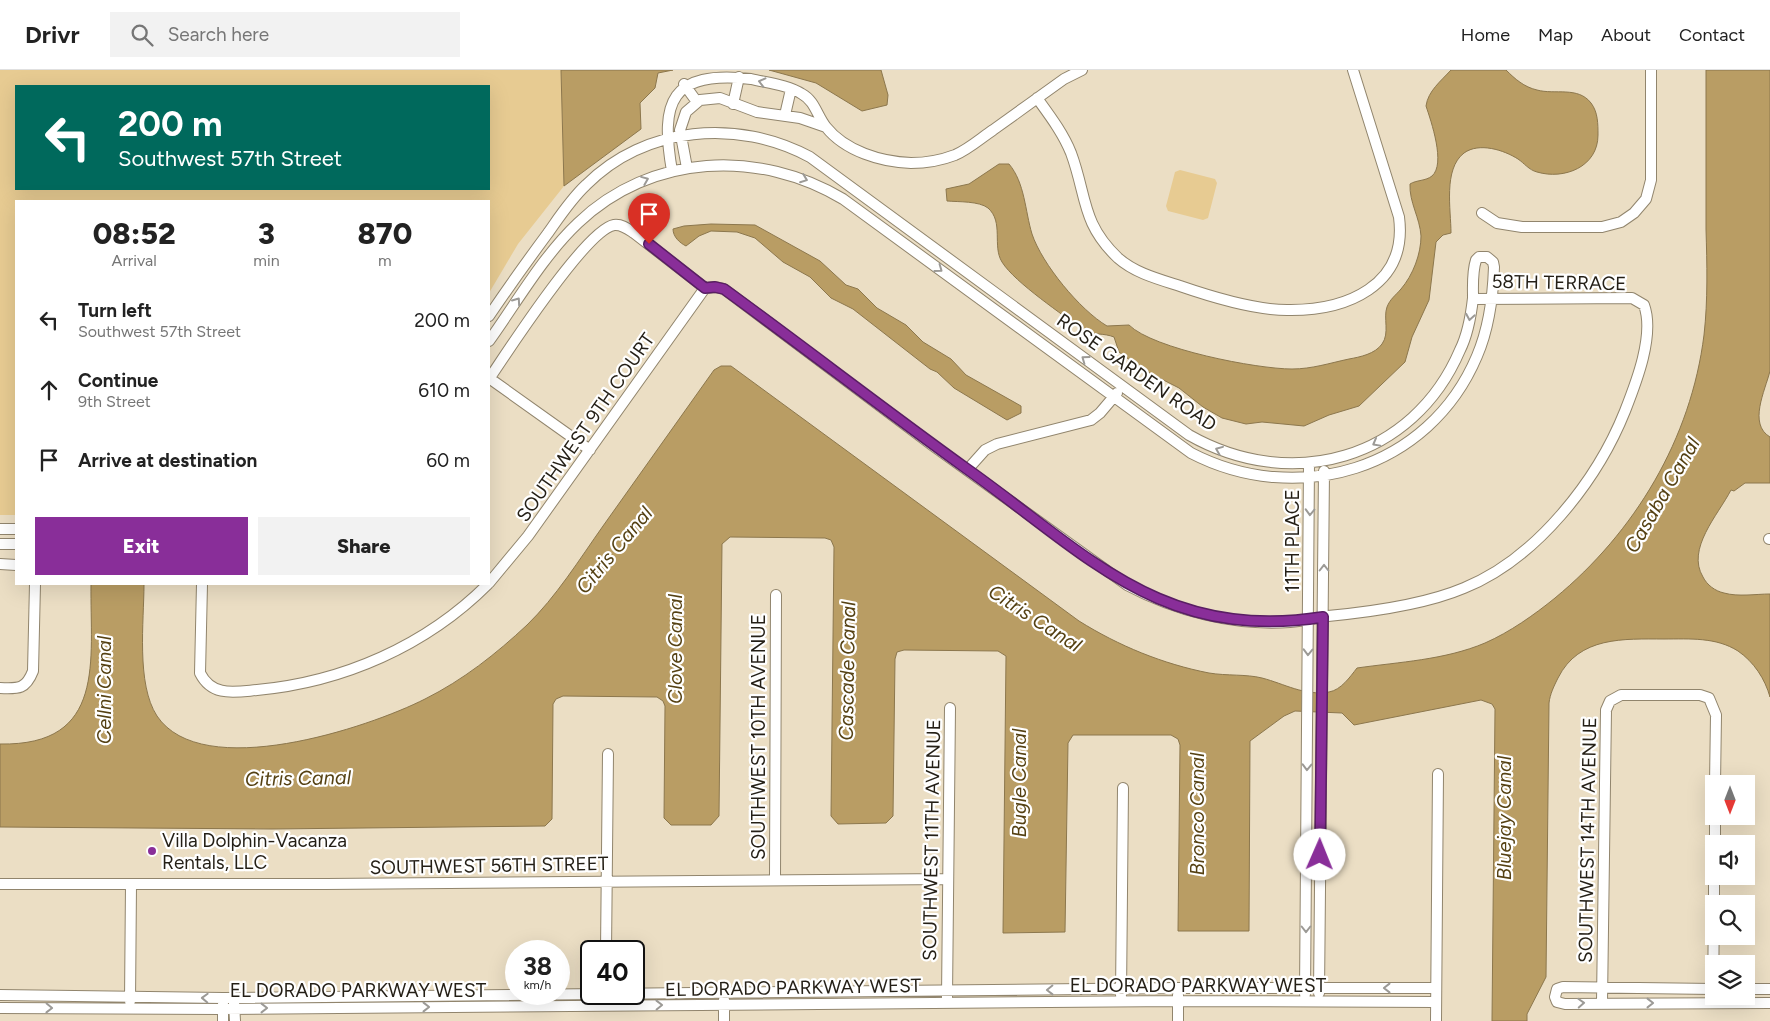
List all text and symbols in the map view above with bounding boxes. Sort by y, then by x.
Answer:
search box [110,12,460,57]
text: Drivr [25,20,80,49]
icon: search [128,21,156,49]
text: Search here [168,23,269,46]
text: Home [1461,24,1510,46]
text: Map [1538,24,1573,46]
text: About [1601,24,1651,46]
text: Contact [1679,24,1745,46]
one-way arrow [757,77,766,88]
text: 200 m [118,103,222,145]
icon: left [35,105,100,170]
text: Southwest 57th Street [118,145,342,172]
one-way arrow [799,173,808,183]
one-way arrow [641,176,649,186]
pin [628,193,670,244]
icon: arrive [635,200,663,228]
text: 08:52 [93,215,176,252]
text: 3 [258,215,275,252]
text: 870 [357,215,412,252]
text: Arrival [112,251,157,270]
text: min [253,251,280,270]
text: m [378,251,392,270]
one-way arrow [933,263,943,272]
street label: 58TH TERRACE [1491,270,1627,295]
one-way arrow [511,298,520,307]
text: Turn left [78,299,152,322]
icon: left [35,306,63,334]
text: 200 m [414,309,470,332]
street label: ROSE GARDEN ROAD [1052,309,1221,436]
one-way arrow [1465,312,1476,321]
text: Southwest 57th Street [78,322,241,341]
street label: SOUTHWEST 9TH COURT [511,328,660,526]
one-way arrow [1082,356,1091,364]
text: Continue [78,369,158,392]
icon: ahead [35,376,63,404]
text: 610 m [418,379,470,402]
text: 9th Street [78,392,151,411]
water label: Casaba Canal [1619,433,1705,557]
one-way arrow [1373,436,1382,446]
icon: arrive [35,446,63,474]
one-way arrow [1215,446,1224,456]
text: Arrive at destination [78,449,257,472]
text: 60 m [426,449,470,472]
street label: 11TH PLACE [1281,489,1304,593]
water label: Citris Canal [571,501,658,598]
one-way arrow [1304,508,1315,516]
button: Exit [35,517,248,575]
button: Share [258,517,470,575]
one-way arrow [1318,564,1329,572]
water label: Citris Canal [984,579,1087,657]
water label: Clove Canal [663,594,687,704]
water label: Cascade Canal [834,601,860,741]
street label: SOUTHWEST 10TH AVENUE [747,614,770,860]
water label: Cellni Canal [92,635,116,744]
one-way arrow [1303,648,1313,656]
street label: SOUTHWEST 14TH AVENUE [1574,717,1601,963]
street label: SOUTHWEST 11TH AVENUE [918,719,945,961]
water label: Bugle Canal [1007,728,1031,837]
water label: Bronco Canal [1185,752,1209,875]
water label: Bluejay Canal [1492,755,1516,880]
one-way arrow [1302,763,1312,771]
water label: Citris Canal [245,765,352,791]
north arrow [1705,775,1755,825]
map controls [1705,775,1755,1005]
position arrow [1293,828,1345,880]
place label: Villa Dolphin-Vacanza Rentals, LLC [162,829,347,874]
button: sound [1705,835,1755,885]
marker: Villa Dolphin-Vacanza Rentals, LLC [146,845,158,857]
street label: SOUTHWEST 56TH STREET [369,852,609,879]
button: search [1705,895,1755,945]
one-way arrow [1301,926,1311,933]
speed limit sign: 40 [580,940,645,1005]
text: 38 [523,951,552,981]
button: layers [1705,955,1755,1005]
street label: EL DORADO PARKWAY WEST [665,974,922,1001]
street label: EL DORADO PARKWAY WEST [1070,974,1327,997]
text: km/h [524,978,551,992]
street label: EL DORADO PARKWAY WEST [230,979,487,1002]
one-way arrow [1383,983,1390,993]
one-way arrow [1045,985,1053,995]
one-way arrow [200,992,208,1003]
one-way arrow [1577,998,1585,1009]
one-way arrow [1647,998,1655,1008]
one-way arrow [655,1000,663,1010]
one-way arrow [422,1002,430,1012]
one-way arrow [45,1003,53,1013]
one-way arrow [260,1003,268,1013]

